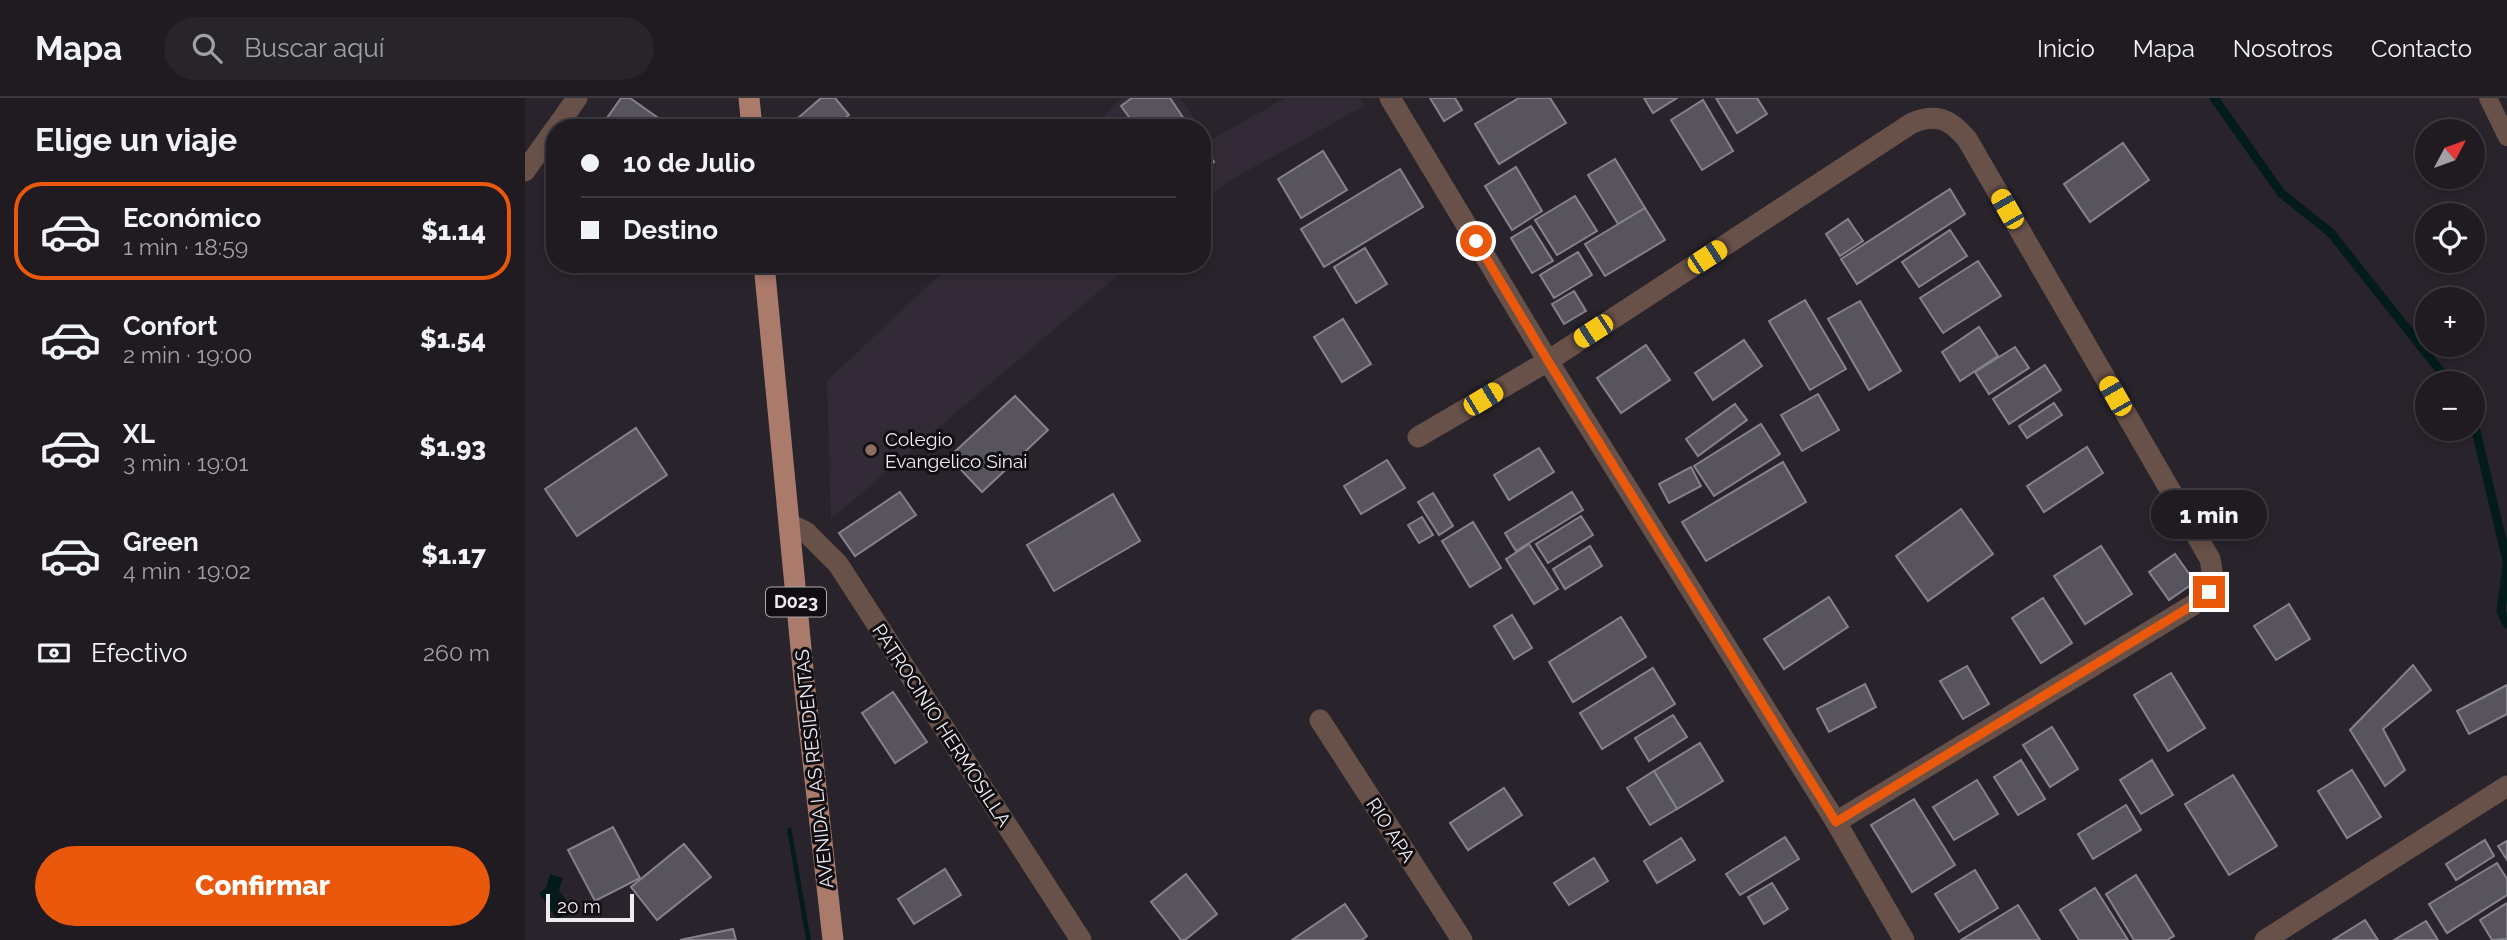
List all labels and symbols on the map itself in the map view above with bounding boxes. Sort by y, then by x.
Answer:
north arrow [2415,119,2485,189]
car [1988,186,2027,232]
route start [1460,225,1492,257]
car [1684,237,1731,277]
car [1570,311,1617,351]
car [2096,373,2135,419]
car [1460,379,1507,419]
place label: Colegio Evangelico Sinai [885,428,1027,472]
marker: Colegio Evangelico Sinai [863,442,879,458]
callout: 1 min [2151,490,2267,540]
route end [2193,576,2225,608]
road number: D023 [766,588,826,616]
street label: PATROCINIO HERMOSILLA [868,620,1016,831]
street label: AVENIDA LAS RESIDENTAS [790,648,838,890]
street label: RIO APA [1362,794,1420,866]
scale bar [546,891,633,923]

